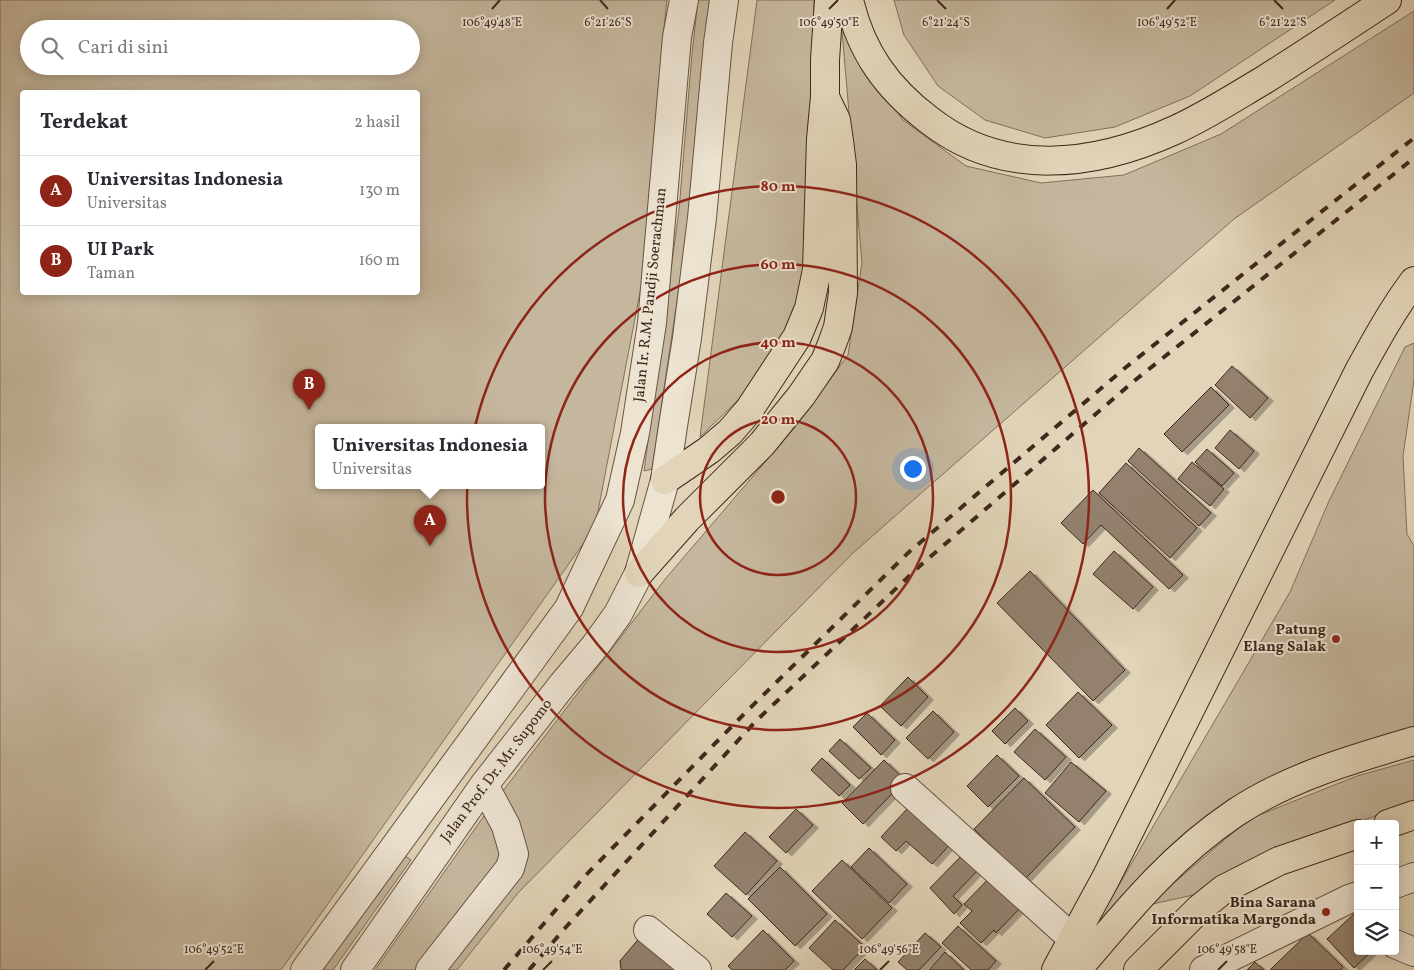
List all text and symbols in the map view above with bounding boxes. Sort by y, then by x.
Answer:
text: 106°49'48"E [462,15,522,31]
text: 6°21'26"S [584,15,632,31]
text: 106°49'50"E [799,15,859,31]
text: 6°21'24"S [922,15,970,31]
text: 106°49'52"E [1137,15,1197,31]
text: 6°21'22"S [1259,15,1307,31]
search box [20,20,420,75]
icon: search [38,34,66,62]
text: Cari di sini [78,35,169,61]
text: Terdekat [40,108,128,137]
text: 2 hasil [354,112,400,134]
text: Universitas Indonesia [87,167,283,193]
text: 80 m [761,177,796,198]
text: A [50,180,62,202]
text: 130 m [359,180,400,202]
street label: Jalan Ir. R.M. Pandji Soerachman [629,187,673,403]
text: Universitas [87,193,167,215]
text: UI Park [87,237,154,263]
text: B [51,250,61,272]
text: 160 m [359,250,400,272]
text: 60 m [761,255,796,276]
text: Taman [87,263,135,285]
text: 40 m [760,333,796,354]
pin: B [293,369,325,410]
text: 20 m [761,410,796,431]
popup [315,424,545,489]
text: Universitas Indonesia [332,433,528,459]
your location [900,456,926,482]
text: Universitas [332,459,412,481]
centre of rings [769,488,787,506]
pin: A [414,505,446,546]
place label: Patung Elang Salak [1243,620,1326,658]
marker: Patung Elang Salak [1330,633,1342,645]
street label: Jalan Prof. Dr. Mr. Supomo [436,695,558,847]
map controls [1354,820,1399,955]
button: + [1354,820,1399,865]
button: − [1354,865,1399,910]
place label: Bina Sarana Informatika Margonda [1152,893,1316,931]
marker: Bina Sarana Informatika Margonda [1320,906,1332,918]
button: layers [1354,910,1399,955]
text: 106°49'52"E [184,942,244,958]
text: 106°49'54"E [522,942,582,958]
text: 106°49'56"E [859,942,919,958]
text: 106°49'58"E [1197,942,1257,958]

